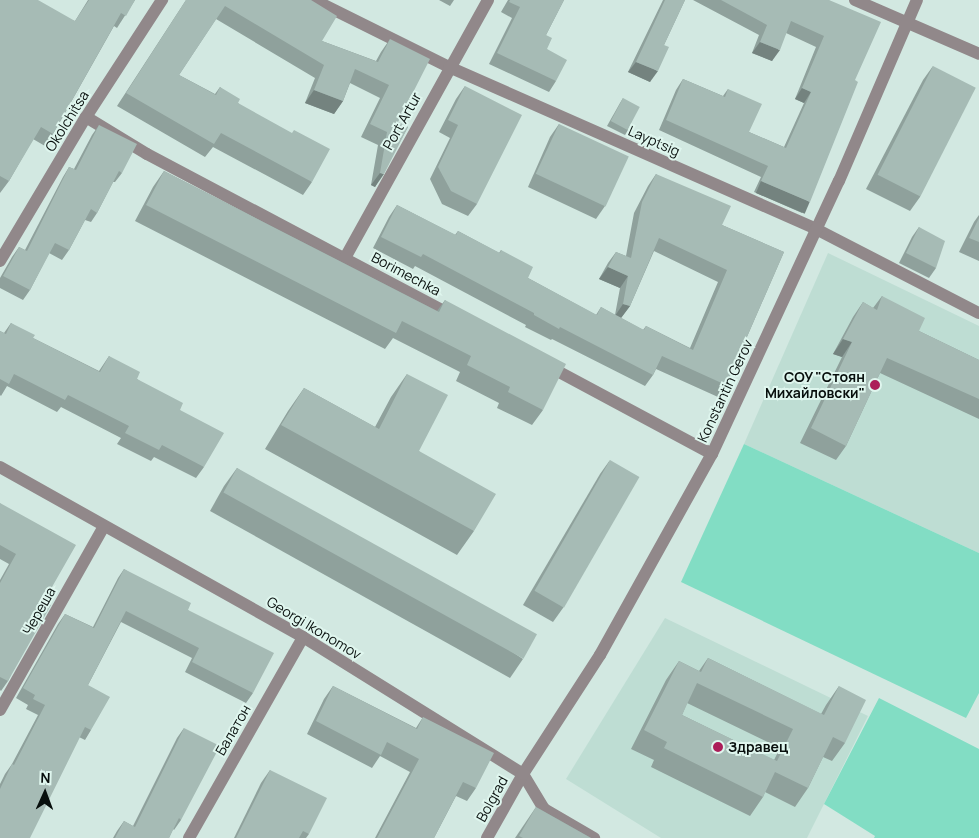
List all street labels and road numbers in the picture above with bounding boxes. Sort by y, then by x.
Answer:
street label: Okolchitsa [42,87,92,155]
street label: Port Artur [379,89,425,153]
street label: Layptsig [626,122,682,160]
street label: Borimechka [369,249,443,299]
street label: Konstantin Gerov [694,337,756,445]
street label: Череша [19,584,59,638]
street label: Georgi Ikonomov [264,593,364,663]
street label: Балатон [212,702,254,758]
street label: Bolgrad [473,773,511,825]

